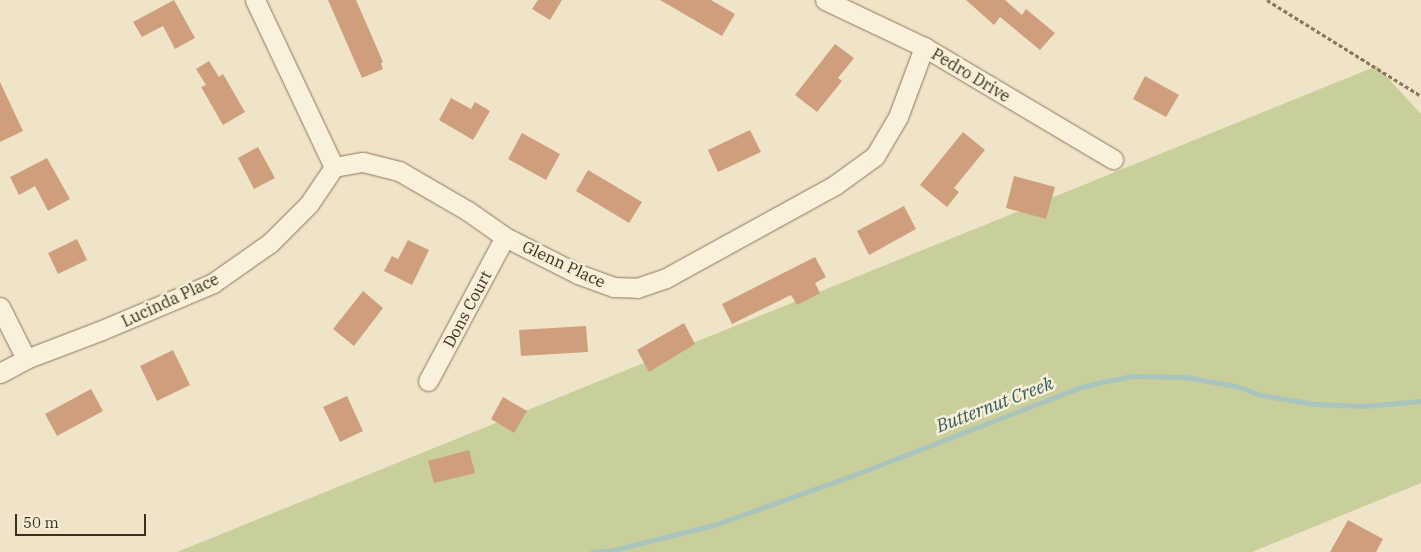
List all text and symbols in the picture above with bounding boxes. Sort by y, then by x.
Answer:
street label: Pedro Drive [928,44,1014,106]
street label: Glenn Place [519,236,609,292]
street label: Dons Court [439,267,495,351]
street label: Lucinda Place [118,269,222,331]
water label: Butternut Creek [933,373,1057,437]
scale bar [18,504,149,536]
text: 50 m [23,513,59,532]

